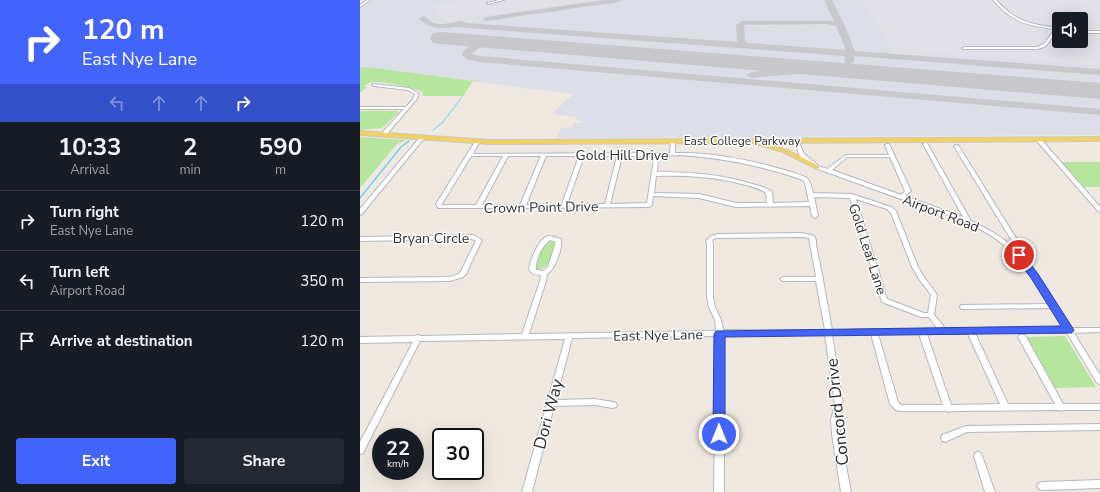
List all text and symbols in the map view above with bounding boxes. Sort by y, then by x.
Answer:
text: 120 m [82,11,165,49]
map controls [1052,12,1088,48]
button: sound [1052,12,1088,48]
icon: right [16,16,68,68]
text: East Nye Lane [82,47,197,71]
icon: left [106,92,128,114]
icon: ahead [148,92,170,114]
icon: ahead [190,92,212,114]
icon: right [232,92,254,114]
text: 10:33 [58,131,121,163]
text: 2 [183,131,197,163]
text: 590 [259,131,302,163]
street label: East College Parkway [684,133,801,149]
street label: Gold Hill Drive [576,146,668,165]
text: Arrival [70,161,109,179]
text: min [179,161,201,179]
text: m [275,161,286,179]
street label: Airport Road [900,190,982,237]
street label: Crown Point Drive [484,197,598,218]
street label: Gold Leaf Lane [844,201,891,297]
text: Turn right [50,202,119,222]
icon: right [16,210,38,232]
text: 120 m [300,211,344,231]
text: East Nye Lane [50,222,133,240]
street label: Bryan Circle [393,229,469,248]
pin [1002,238,1036,272]
icon: arrive [1008,244,1030,266]
text: Turn left [50,262,109,282]
icon: left [16,270,38,292]
text: 350 m [300,271,344,291]
text: Airport Road [50,282,125,300]
street label: East Nye Lane [613,325,703,346]
icon: arrive [16,330,38,352]
text: Arrive at destination [50,331,193,351]
text: 120 m [300,331,344,351]
street label: Concord Drive [820,357,855,467]
street label: Dori Way [528,376,569,452]
position arrow [698,413,740,455]
speed limit sign: 30 [432,428,484,480]
text: 22 [386,435,410,462]
button: Exit [16,438,176,484]
button: Share [184,438,344,484]
text: km/h [387,457,409,471]

